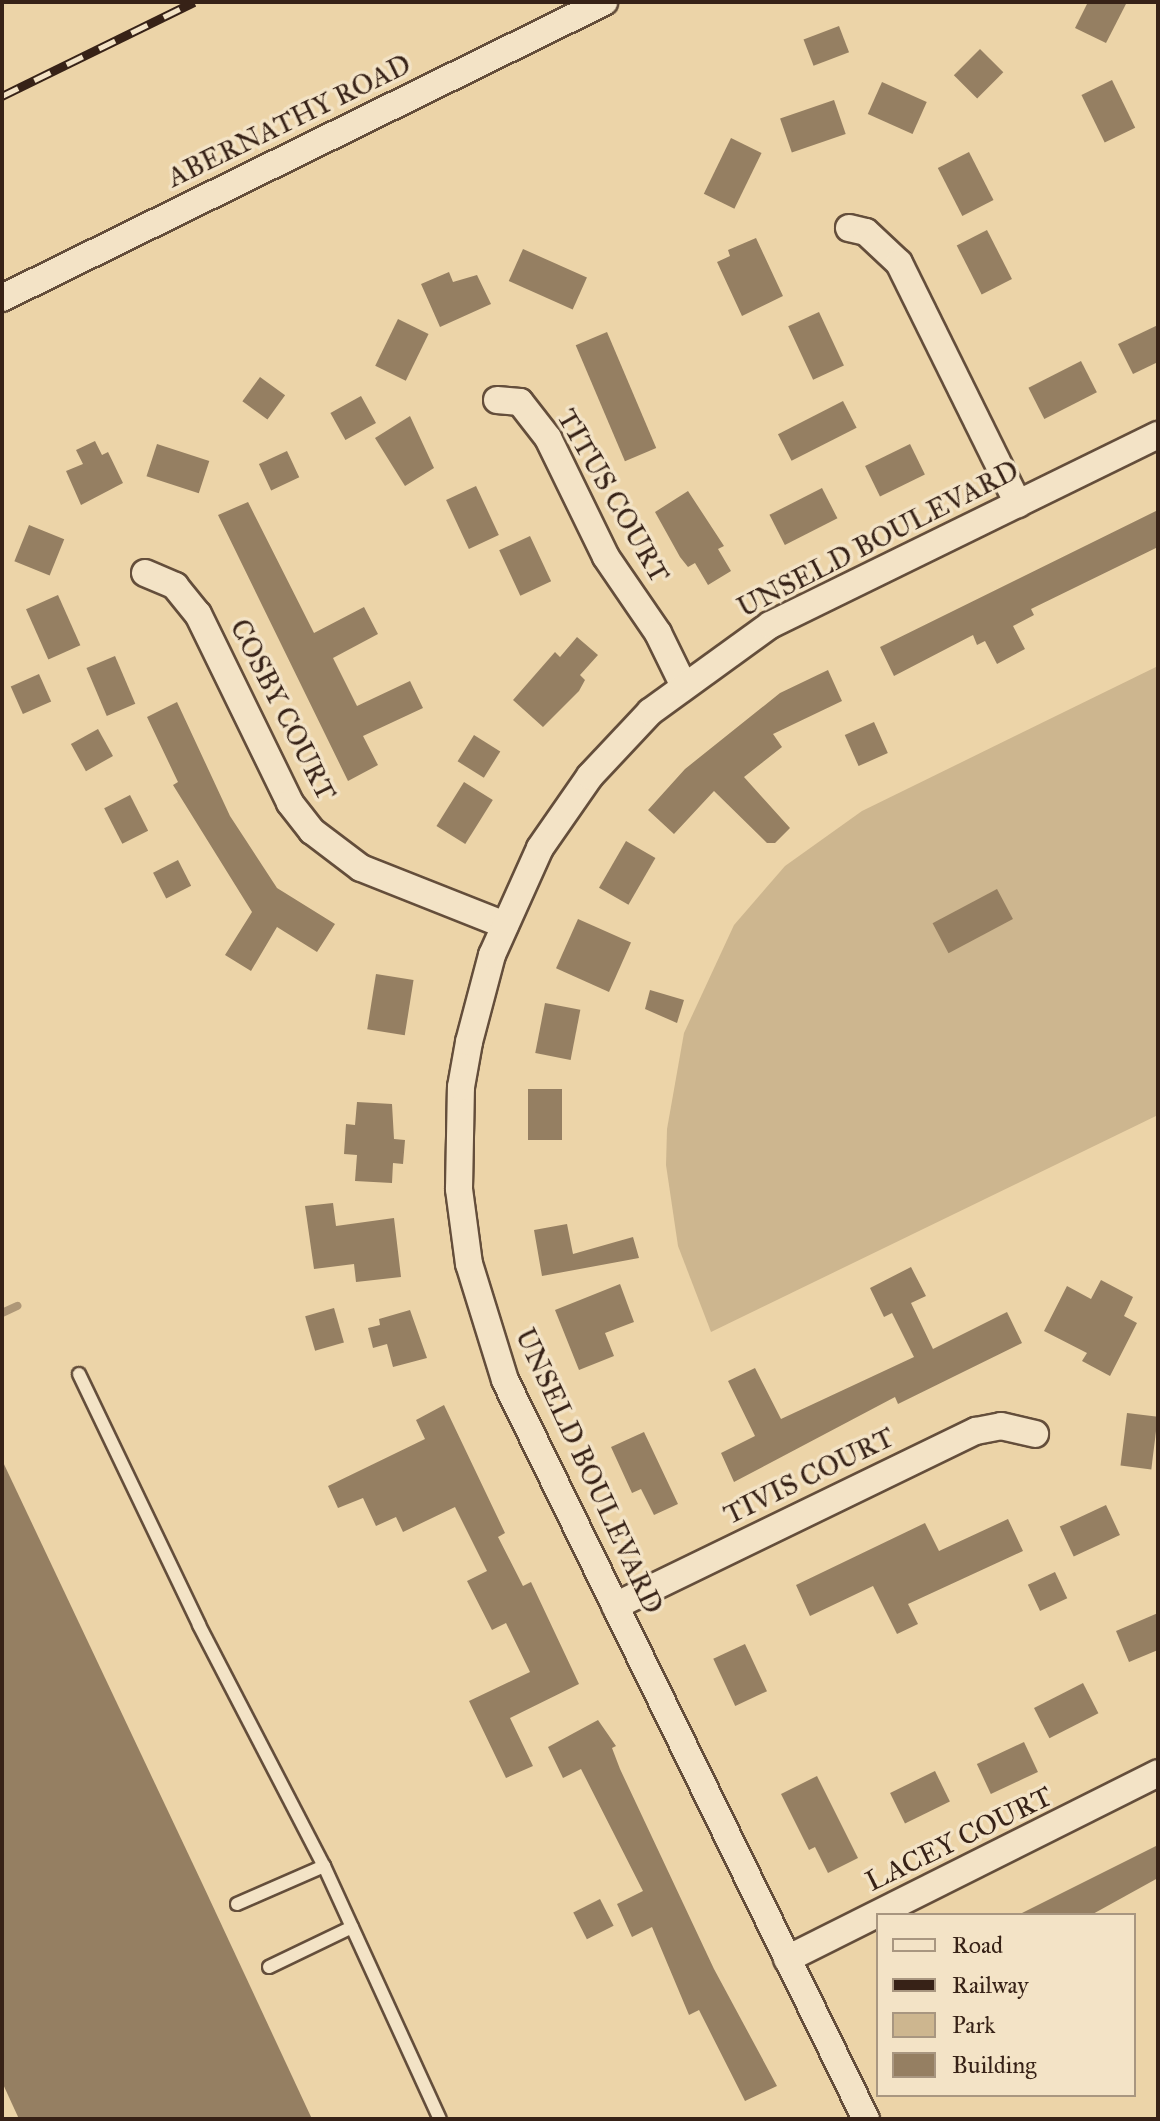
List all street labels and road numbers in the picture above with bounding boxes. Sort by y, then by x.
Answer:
street label: ABERNATHY ROAD [162,47,416,195]
street label: TITUS COURT [550,403,676,589]
street label: UNSELD BOULEVARD [732,453,1024,625]
street label: COSBY COURT [223,614,343,806]
street label: UNSELD BOULEVARD [508,1323,670,1619]
street label: TIVIS COURT [718,1420,900,1532]
street label: LACEY COURT [860,1779,1058,1899]

